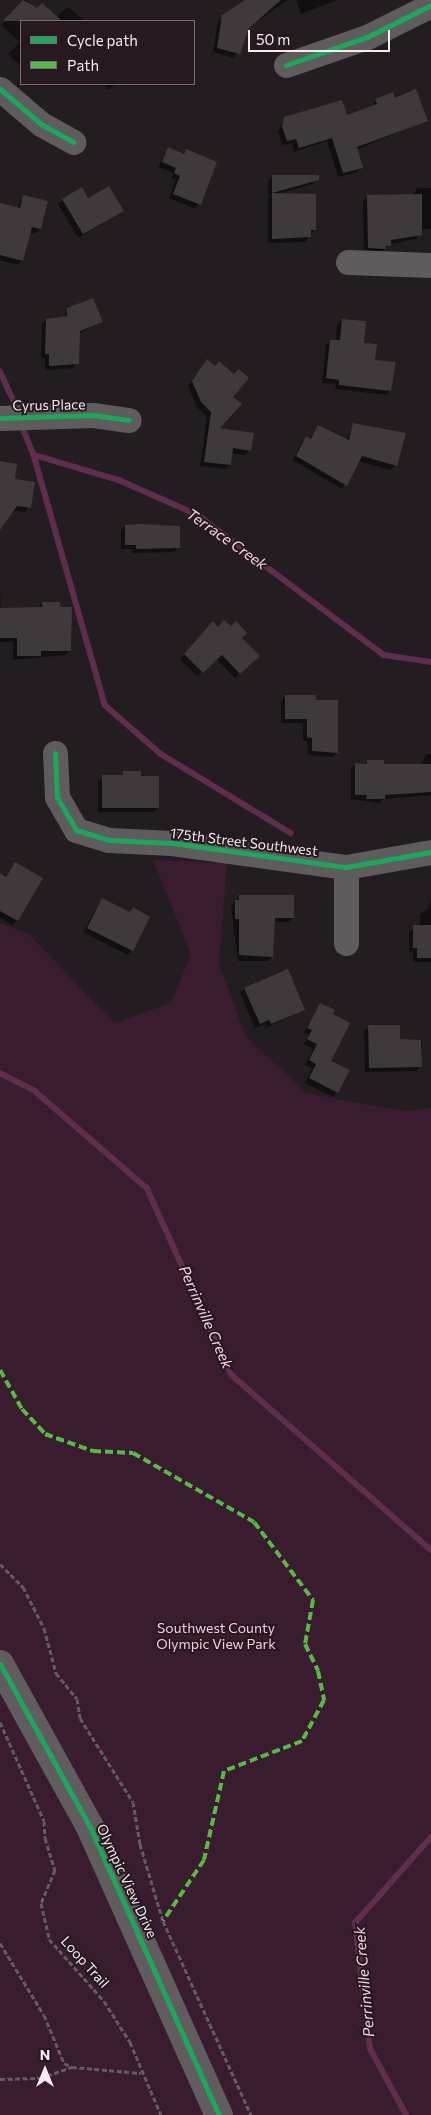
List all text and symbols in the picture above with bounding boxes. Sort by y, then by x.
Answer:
legend [20,20,195,85]
scale bar [251,20,394,52]
text: 50 m [256,30,290,48]
text: Cycle path [67,31,138,49]
text: Path [67,56,99,74]
street label: Cyrus Place [12,396,86,414]
water label: Terrace Creek [183,505,271,573]
street label: 175th Street Southwest [169,825,319,859]
water label: Perrinville Creek [175,1263,237,1371]
park label: Southwest County Olympic View Park [156,1620,276,1652]
street label: Olympic View Drive [93,1821,161,1941]
water label: Perrinville Creek [350,1926,378,2038]
street label: Loop Trail [58,1933,112,1991]
north arrow [20,2045,70,2095]
text: N [40,2046,50,2063]

